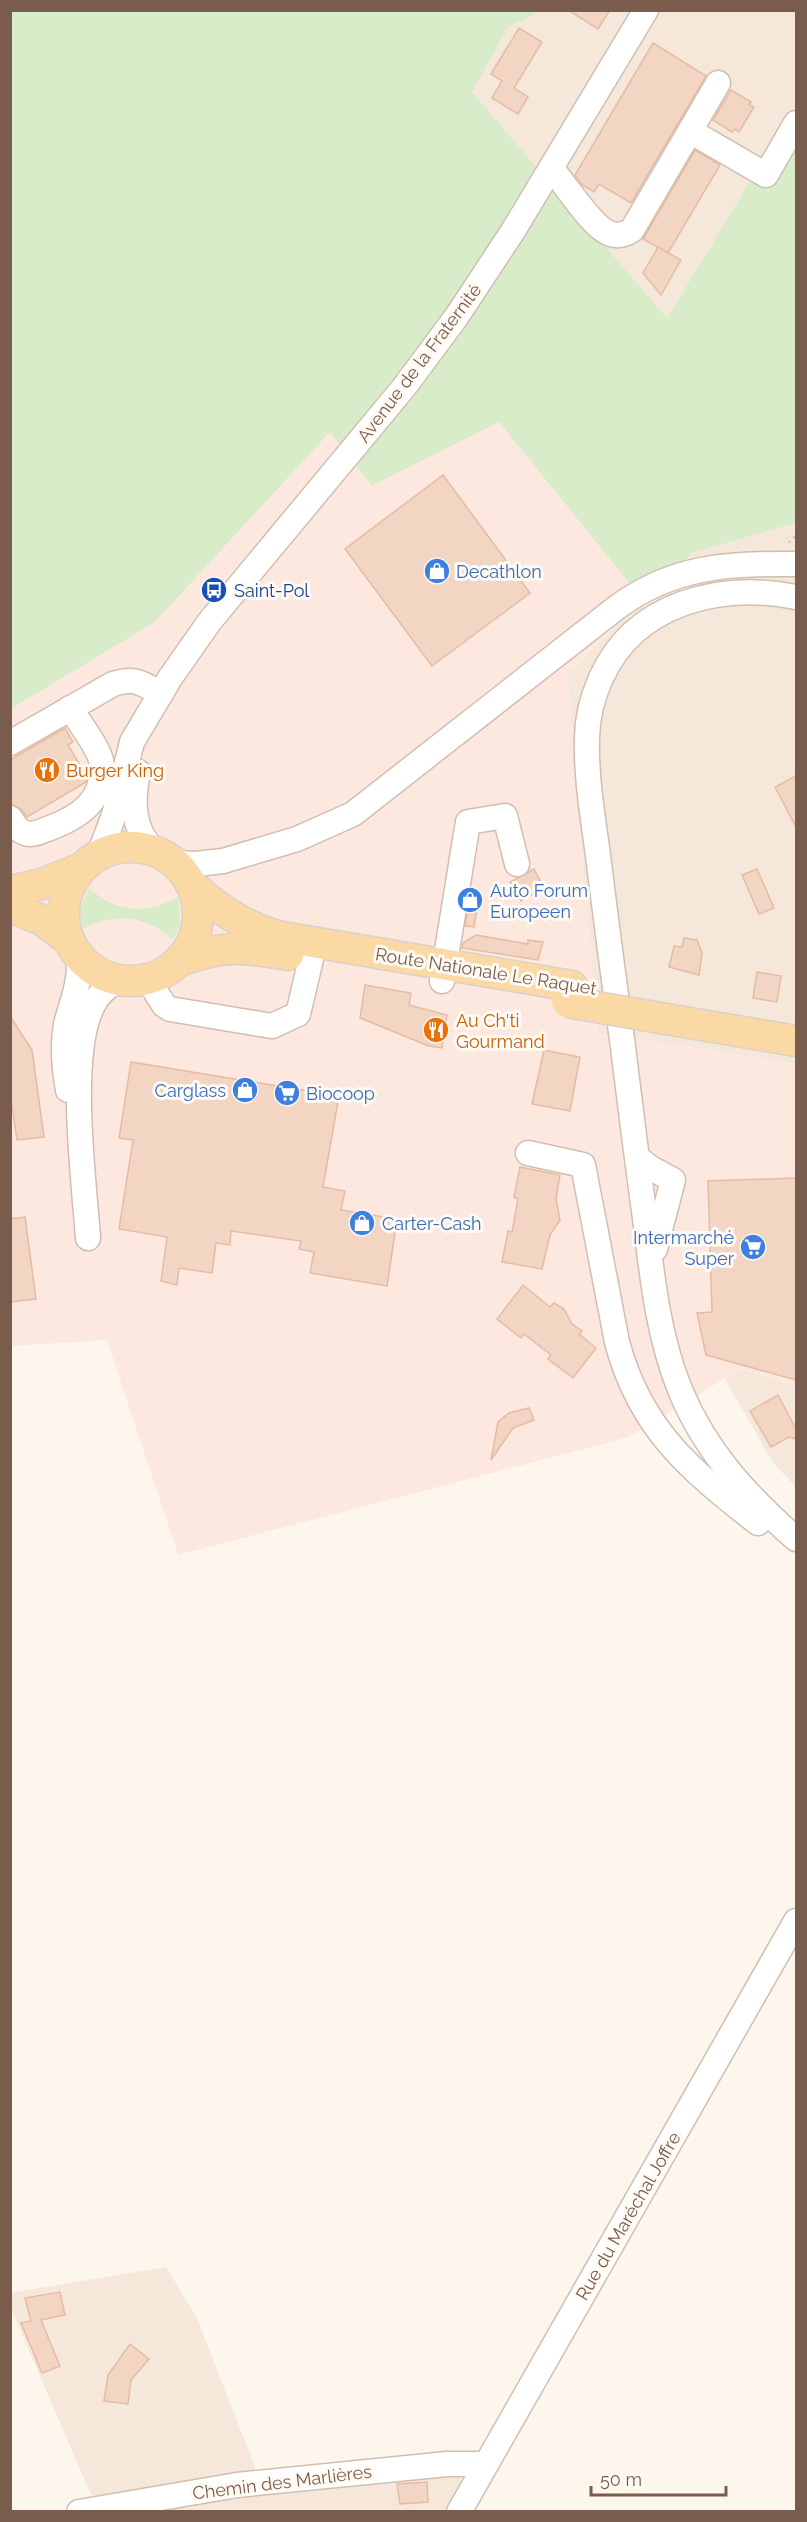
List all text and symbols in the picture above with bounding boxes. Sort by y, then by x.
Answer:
street label: Avenue de la Fraternité [353,279,486,446]
shop icon: Decathlon [422,556,452,586]
place label: Decathlon [456,561,542,582]
bus stop icon: Saint-Pol [199,575,229,605]
place label: Saint-Pol [234,580,309,601]
restaurant icon: Burger King [32,755,62,785]
place label: Burger King [66,760,164,781]
place label: Auto Forum Europeen [490,880,588,922]
shop icon: Auto Forum Europeen [455,885,485,915]
street label: Route Nationale Le Raquet [374,943,598,999]
place label: Au Ch'ti Gourmand [456,1010,545,1052]
restaurant icon: Au Ch'ti Gourmand [421,1015,451,1045]
shop icon: Carglass [230,1075,260,1105]
supermarket icon: Biocoop [272,1078,302,1108]
place label: Carglass [155,1080,226,1101]
place label: Biocoop [306,1083,375,1104]
shop icon: Carter-Cash [347,1208,377,1238]
place label: Carter-Cash [382,1213,482,1234]
place label: Intermarché Super [633,1227,735,1269]
supermarket icon: Intermarché Super [738,1232,768,1262]
street label: Rue du Maréchal Joffre [571,2128,685,2304]
scale bar [591,2459,726,2497]
street label: Chemin des Marlières [191,2461,373,2503]
text: 50 m [600,2469,642,2490]

